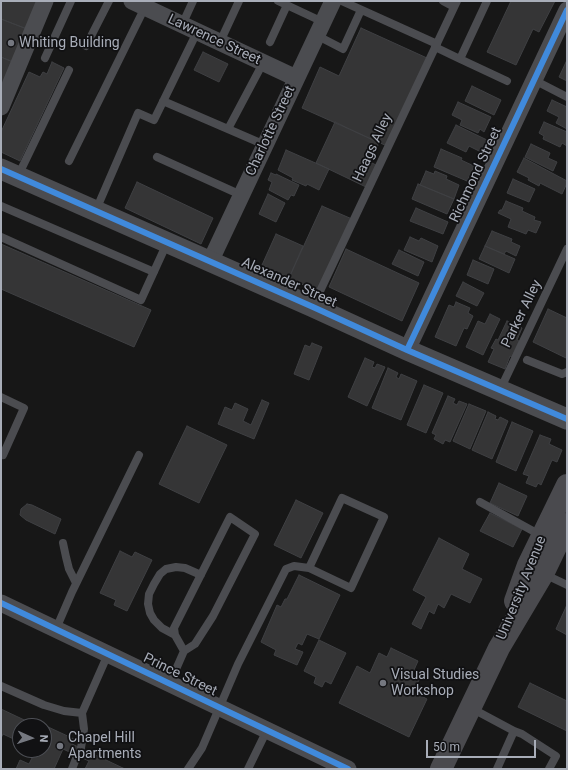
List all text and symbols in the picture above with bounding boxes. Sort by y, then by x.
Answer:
street label: Lawrence Street [165,11,263,69]
place label: Whiting Building [19,35,120,51]
marker: Whiting Building [6,38,16,48]
street label: Charlotte Street [243,83,299,179]
street label: Haags Alley [350,111,396,185]
street label: Richmond Street [447,125,505,225]
street label: Alexander Street [239,254,339,312]
street label: Parker Alley [498,277,546,351]
street label: University Avenue [494,534,550,642]
street label: Prince Street [140,650,220,700]
place label: Visual Studies Workshop [391,667,479,700]
marker: Visual Studies Workshop [378,678,388,688]
north arrow [12,718,52,758]
place label: Chapel Hill Apartments [68,730,142,762]
scale bar [428,732,538,758]
text: N [37,734,50,743]
text: 50 m [433,740,460,754]
marker: Chapel Hill Apartments [55,741,65,751]

